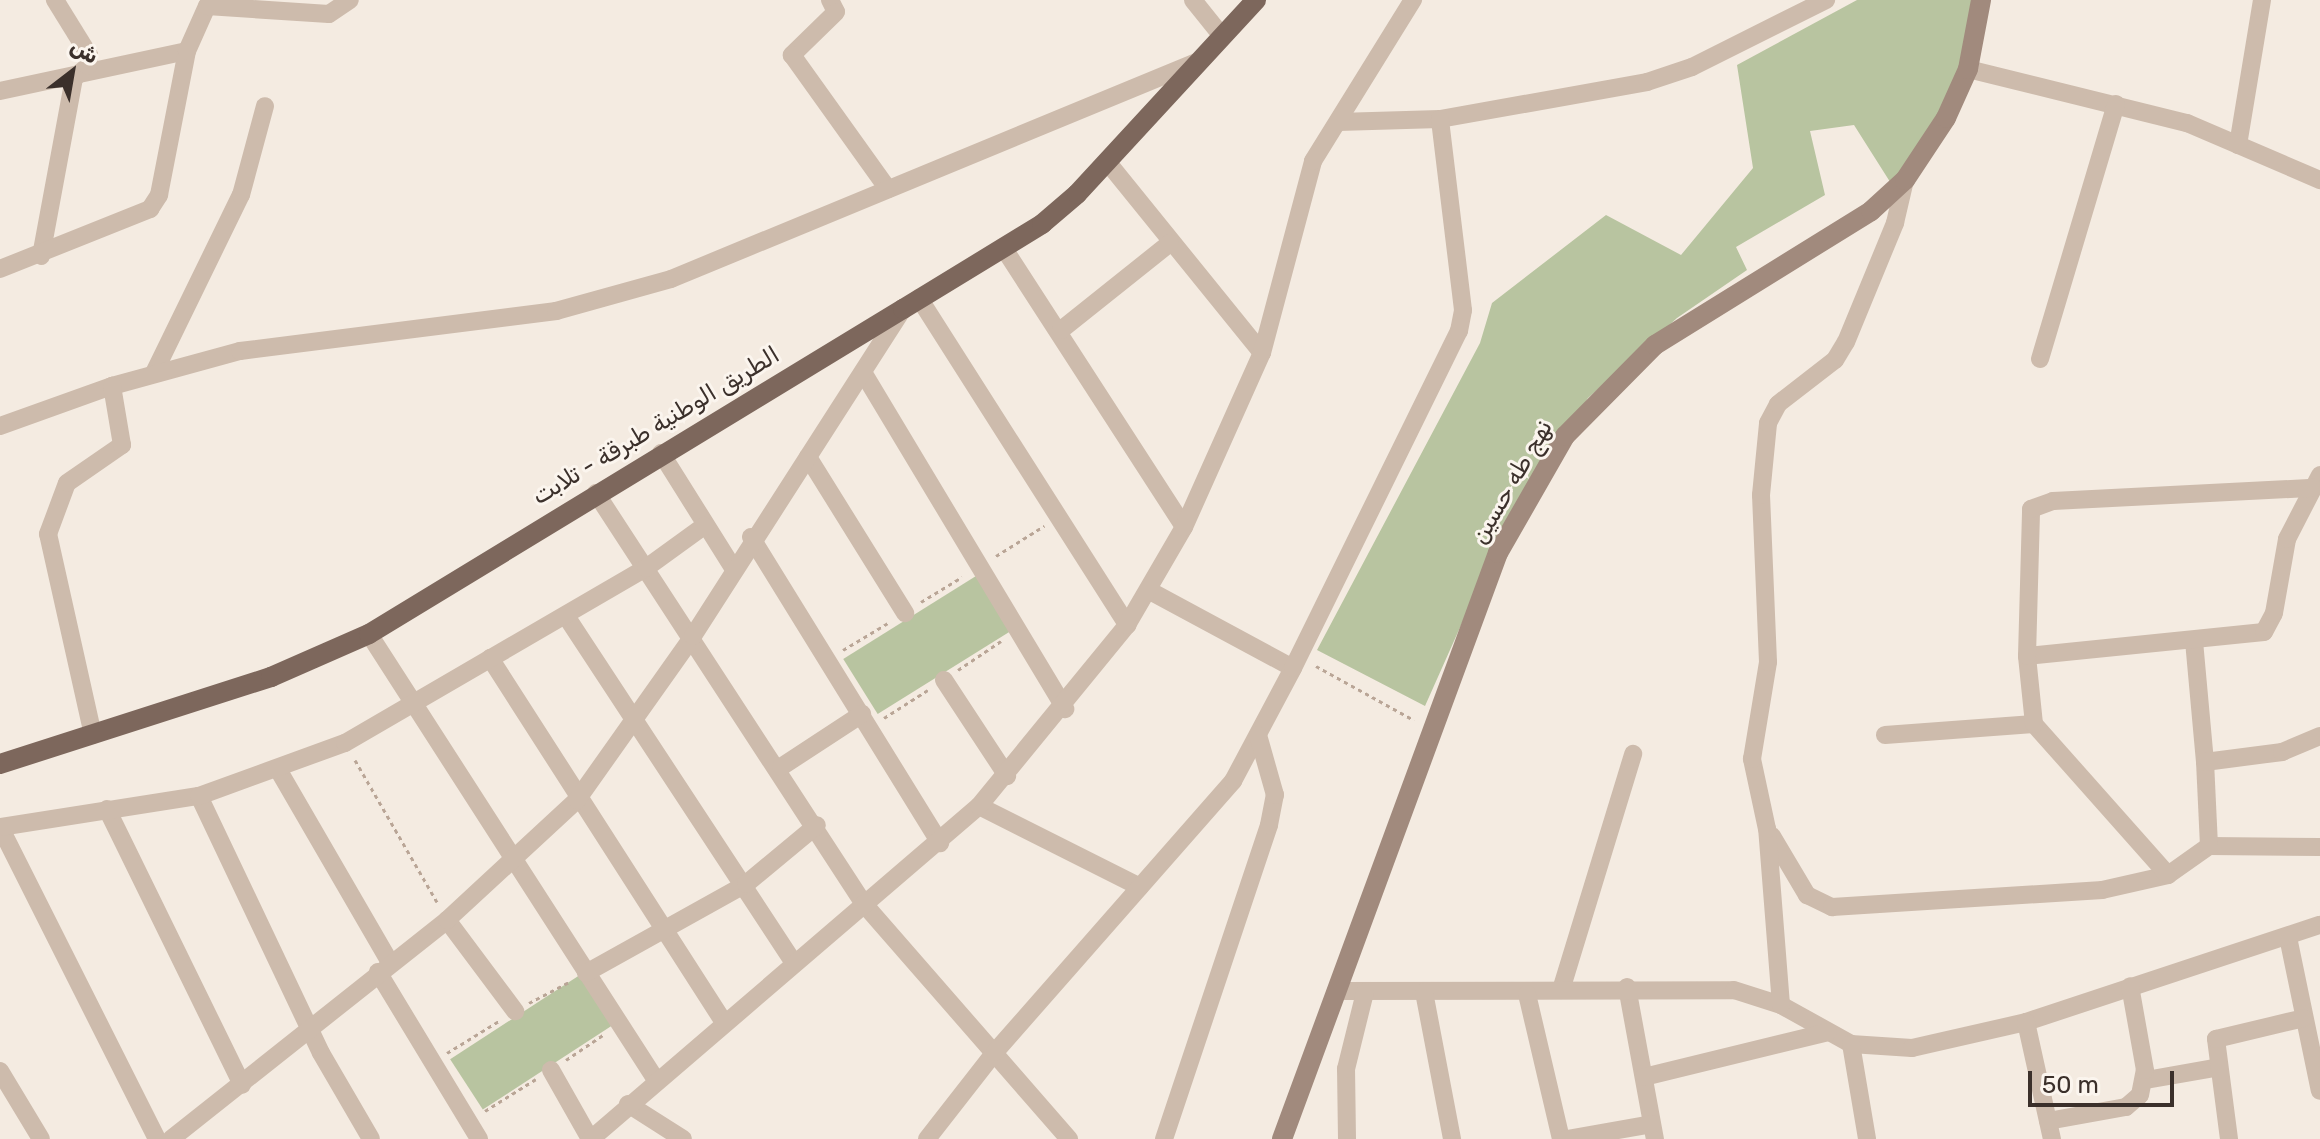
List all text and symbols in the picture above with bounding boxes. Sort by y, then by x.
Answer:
north arrow [32,32,112,112]
text: ش [66,32,104,70]
street label: الطريق الوطنية طبرقة - تلابت [527,341,785,511]
street label: نهج طه حسين [1465,415,1559,549]
scale bar [2032,1055,2178,1105]
text: 50 m [2042,1071,2099,1099]

